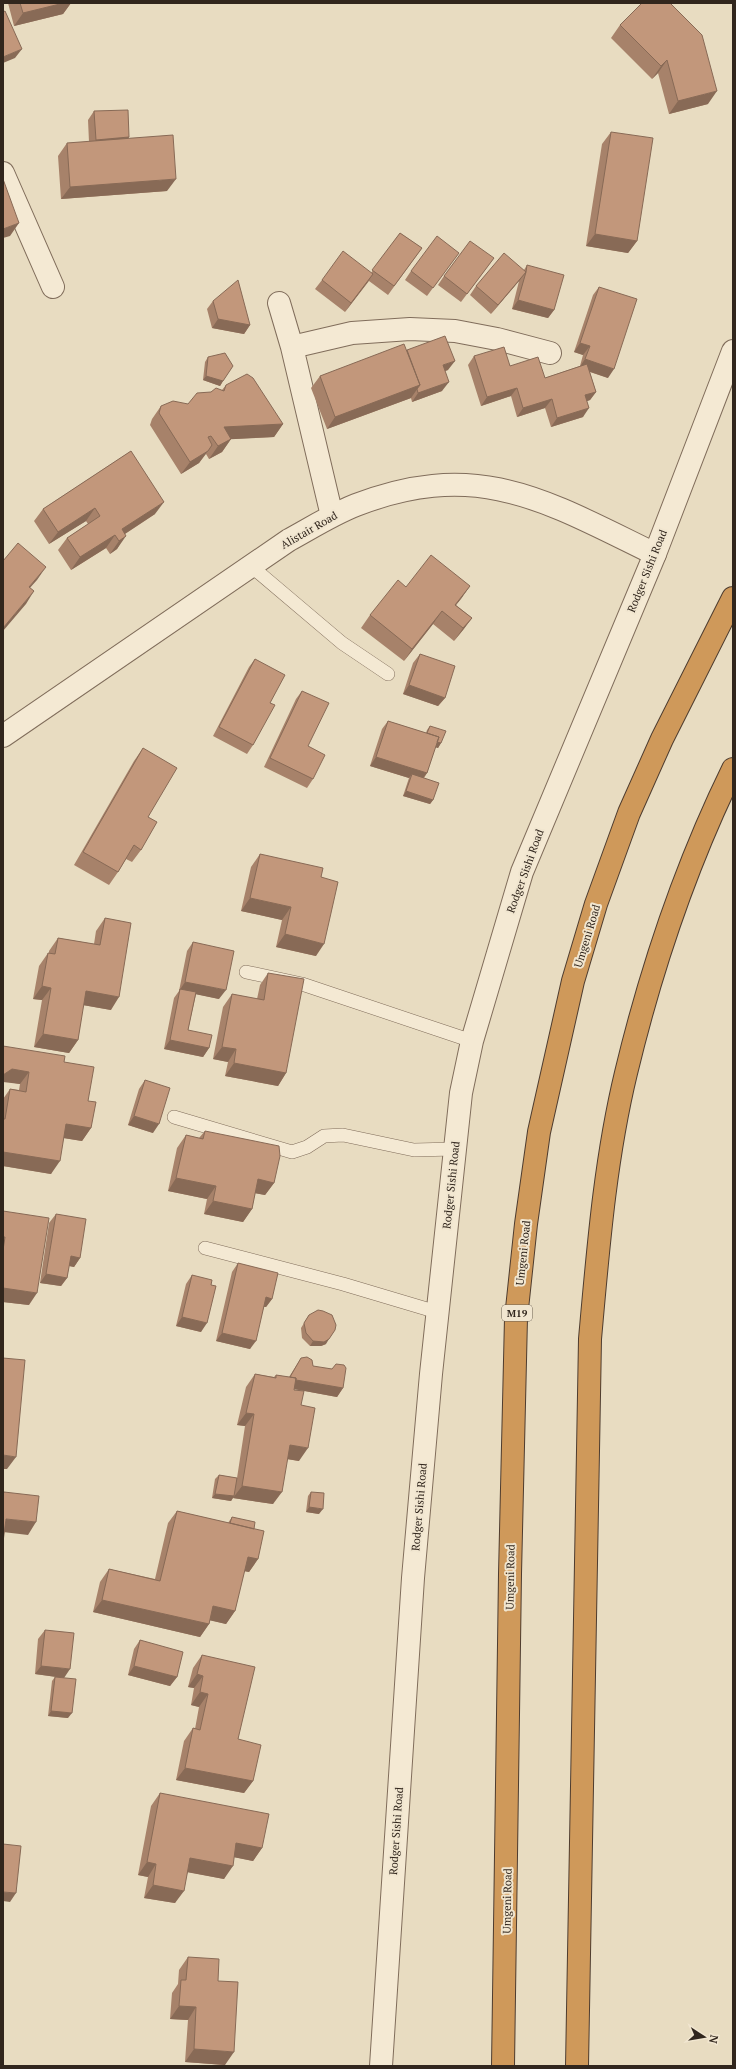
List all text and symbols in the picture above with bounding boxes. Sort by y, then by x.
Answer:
street label: Alistair Road [278,508,340,552]
street label: Rodger Sishi Road [624,528,670,614]
street label: Rodger Sishi Road [503,827,547,915]
street label: Umgeni Road [571,903,603,969]
street label: Rodger Sishi Road [439,1140,463,1230]
street label: Umgeni Road [513,1220,533,1286]
road number: M19 [502,1305,532,1321]
street label: Rodger Sishi Road [408,1462,430,1552]
street label: Umgeni Road [502,1544,518,1610]
street label: Rodger Sishi Road [386,1787,406,1875]
street label: Umgeni Road [499,1868,515,1934]
north arrow [684,2017,724,2057]
text: N [706,2034,721,2045]

